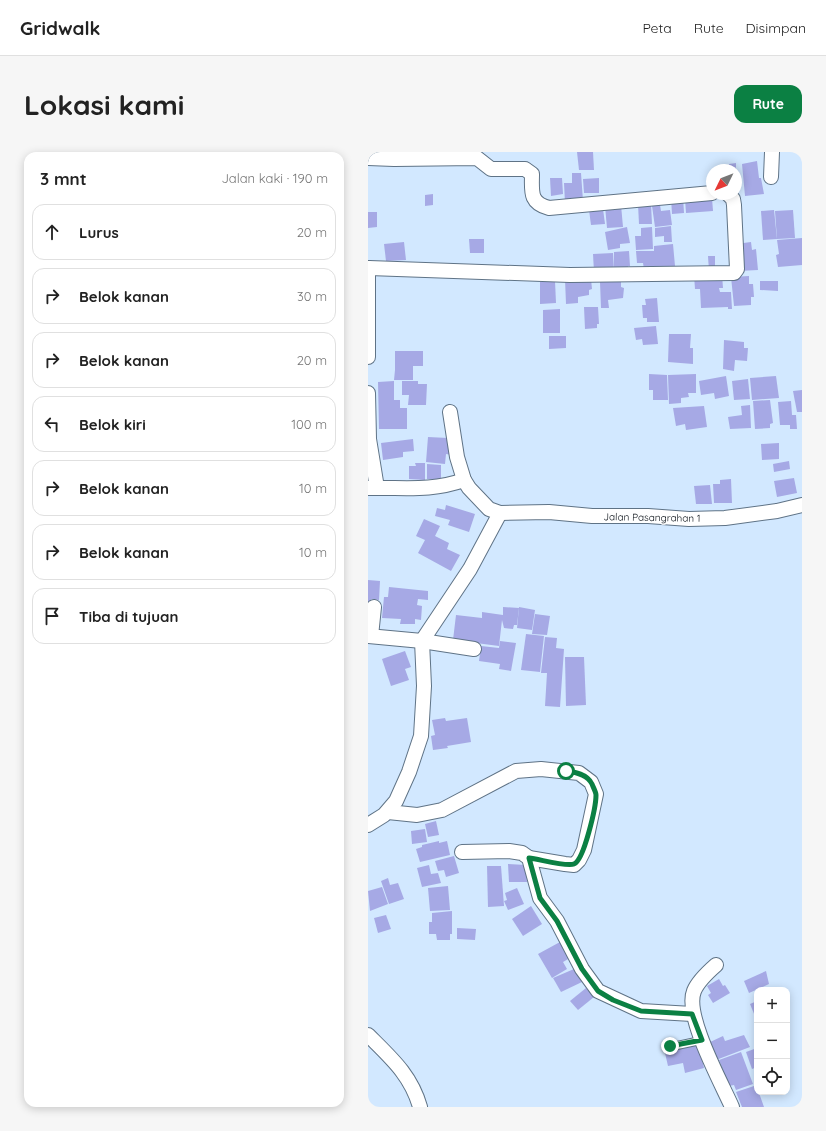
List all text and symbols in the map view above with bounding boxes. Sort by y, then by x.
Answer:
text: Gridwalk [20,16,100,40]
text: Peta [642,19,672,37]
text: Rute [694,19,724,37]
text: Disimpan [746,19,806,37]
button: Rute [734,85,802,123]
text: Lokasi kami [24,87,184,122]
north arrow [706,164,742,200]
text: 3 mnt [40,168,87,189]
text: Jalan kaki · 190 m [221,170,328,186]
icon: ahead [41,221,63,243]
text: Lurus [79,223,119,242]
text: 20 m [297,224,327,240]
icon: right [41,285,63,307]
text: Belok kanan [79,287,169,306]
text: 30 m [297,288,327,304]
icon: right [41,349,63,371]
text: Belok kanan [79,351,169,370]
text: 20 m [297,352,327,368]
icon: left [41,413,63,435]
text: Belok kiri [79,415,146,434]
text: 100 m [291,416,327,432]
icon: right [41,477,63,499]
text: Belok kanan [79,479,169,498]
text: 10 m [299,480,327,496]
street label: Jalan Pasangrahan 1 [603,510,701,525]
icon: right [41,541,63,563]
text: Belok kanan [79,543,169,562]
text: 10 m [299,544,327,560]
icon: arrive [41,605,63,627]
text: Tiba di tujuan [79,607,178,626]
route start [557,762,575,780]
map controls [754,987,790,1095]
button: + [754,987,790,1023]
button: − [754,1023,790,1059]
route end [661,1037,679,1055]
button: locate [754,1059,790,1095]

